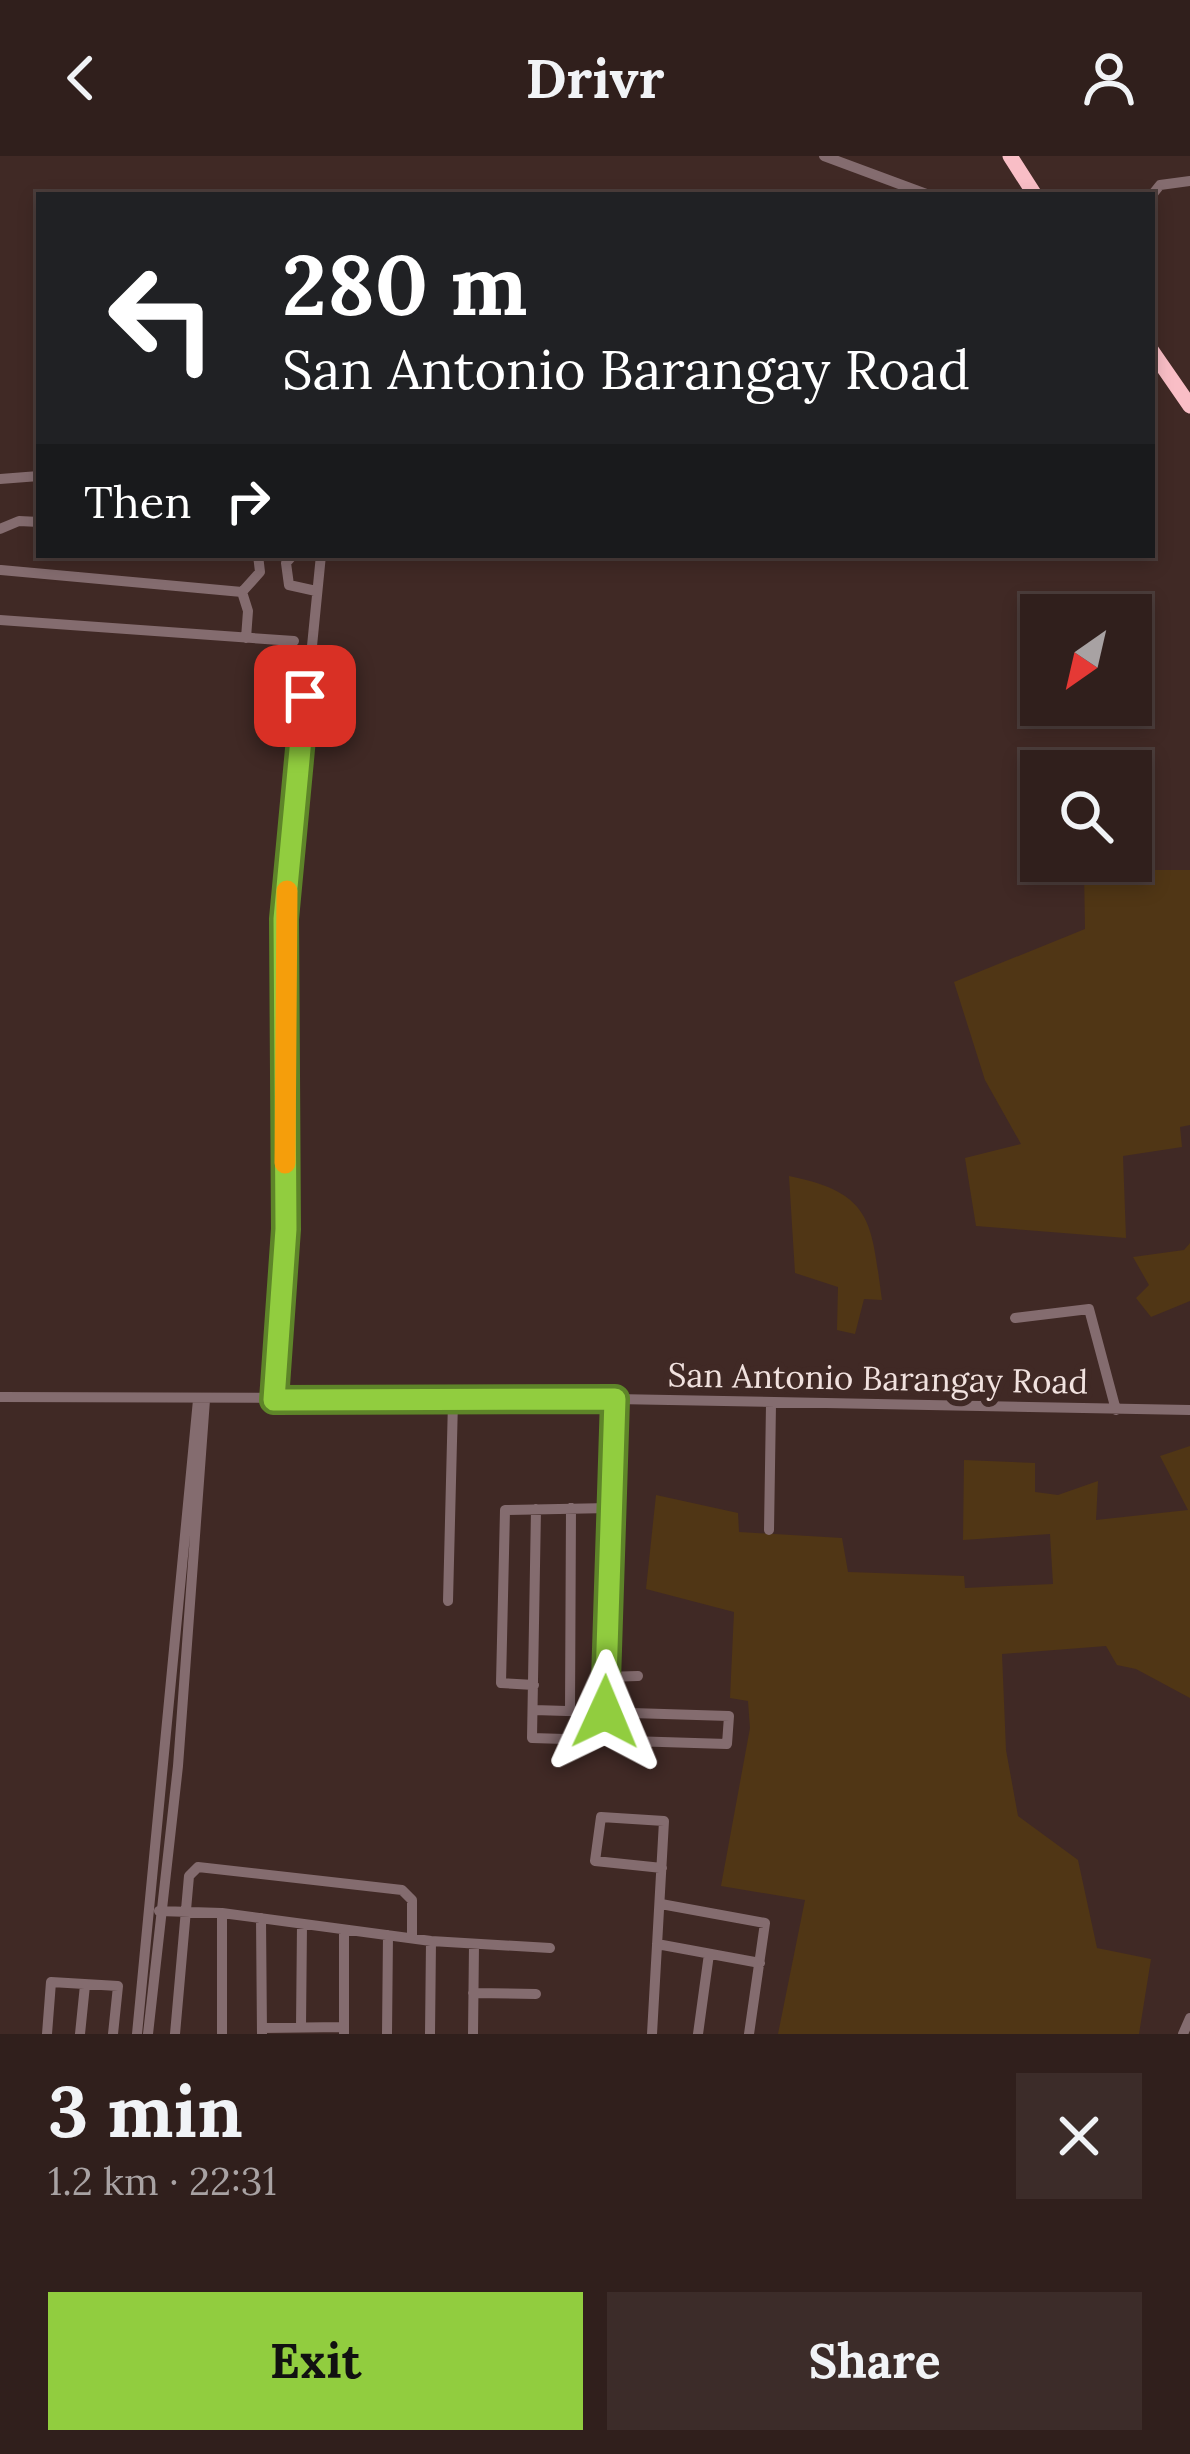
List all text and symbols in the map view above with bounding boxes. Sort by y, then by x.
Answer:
text: Drivr [526,44,664,113]
icon: back [48,45,114,111]
icon: person [1076,45,1142,111]
text: 280 m [282,230,528,338]
icon: left [84,240,240,396]
text: San Antonio Barangay Road [282,335,970,404]
icon: right [215,468,281,534]
text: Then [84,473,191,530]
north arrow [1020,594,1152,726]
map controls [1020,594,1152,882]
pin [254,645,356,747]
icon: arrive [272,663,338,729]
button: search [1020,750,1152,882]
street label: San Antonio Barangay Road [667,1353,1089,1403]
position arrow [542,1649,668,1775]
text: 3 min [48,2065,243,2157]
button: close [1016,2073,1142,2199]
text: 1.2 km · 22:31 [48,2156,277,2206]
button: Exit [48,2292,583,2430]
button: Share [607,2292,1142,2430]

